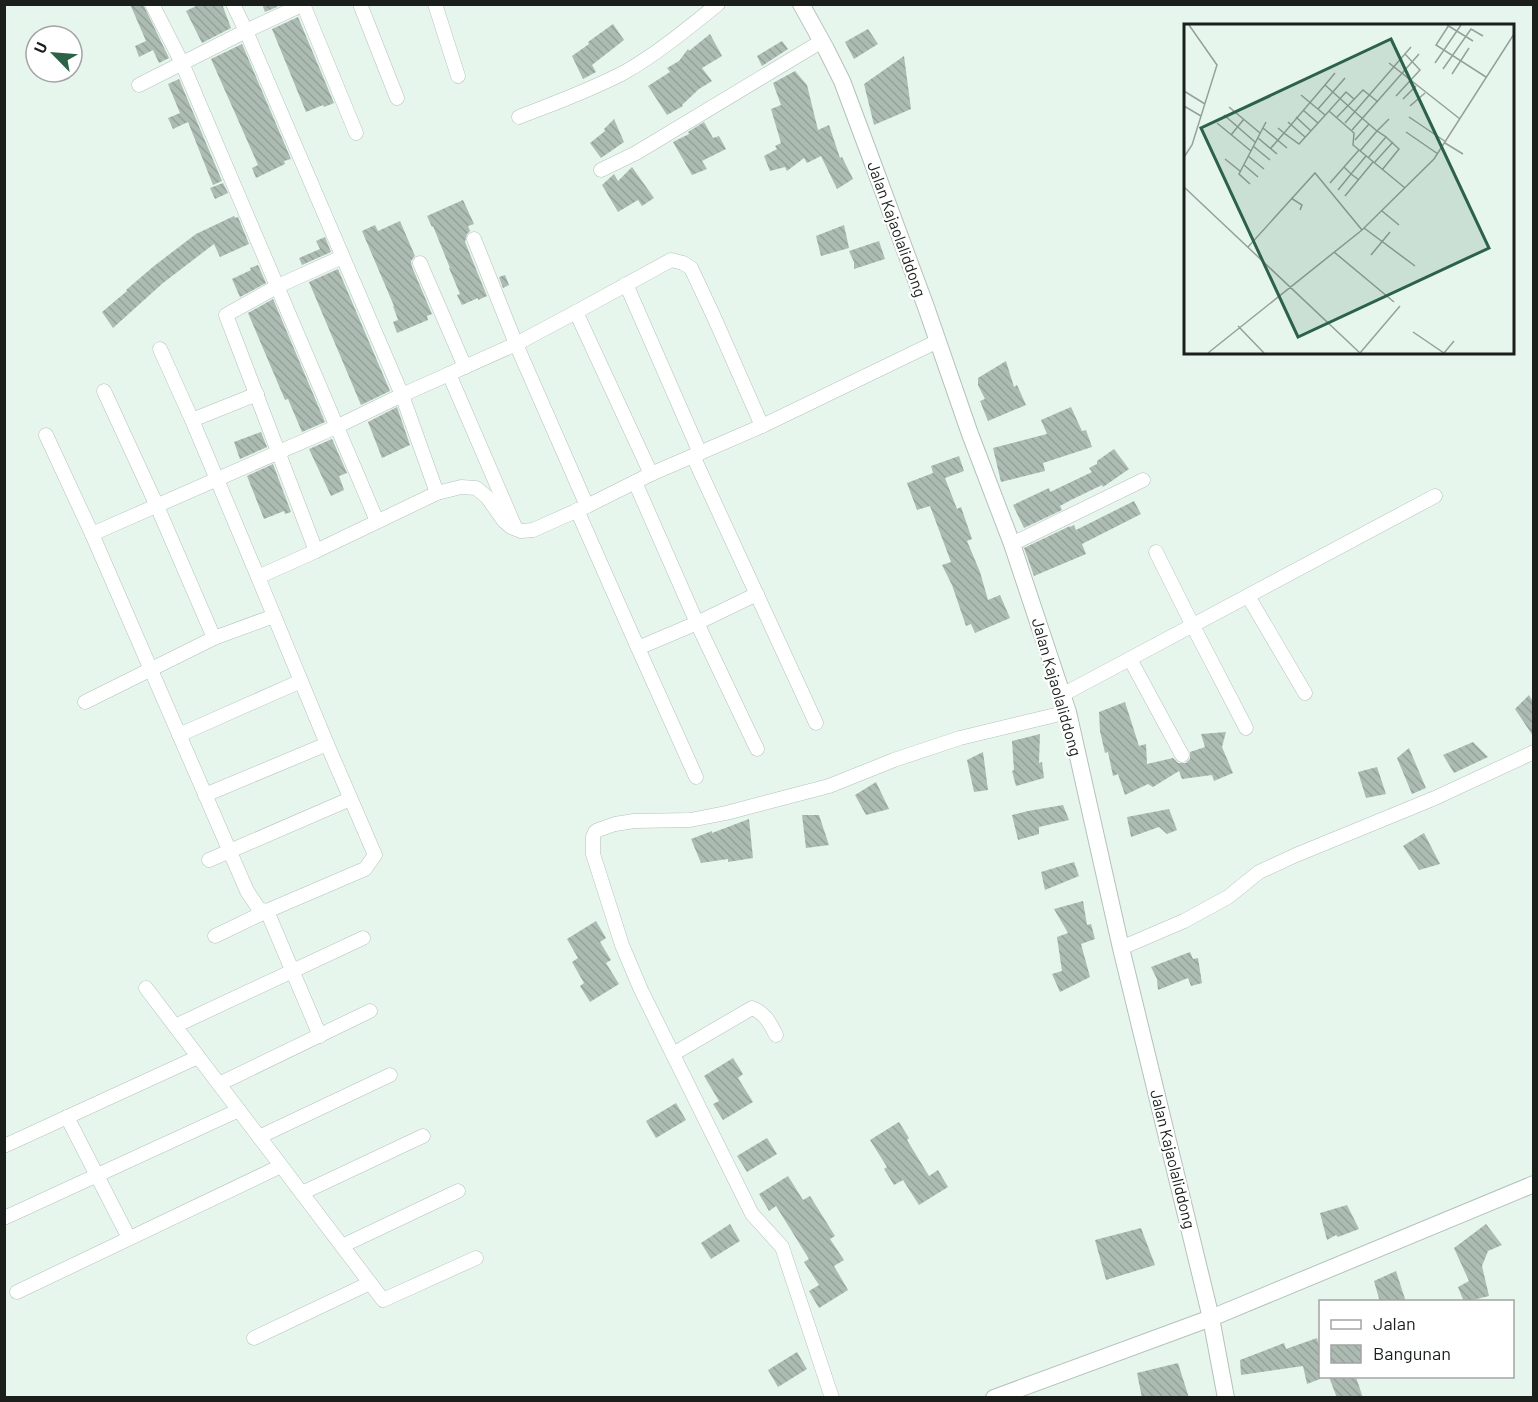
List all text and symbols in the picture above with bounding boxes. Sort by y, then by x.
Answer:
north arrow [24,24,84,84]
inset map [1184,24,1514,354]
text: U [29,39,51,56]
street label: Jalan Kajaolaliddong [864,158,931,299]
street label: Jalan Kajaolaliddong [1029,616,1086,758]
street label: Jalan Kajaolaliddong [1147,1087,1200,1230]
legend [1319,1300,1514,1378]
text: Jalan [1373,1312,1416,1334]
text: Bangunan [1373,1342,1451,1364]

